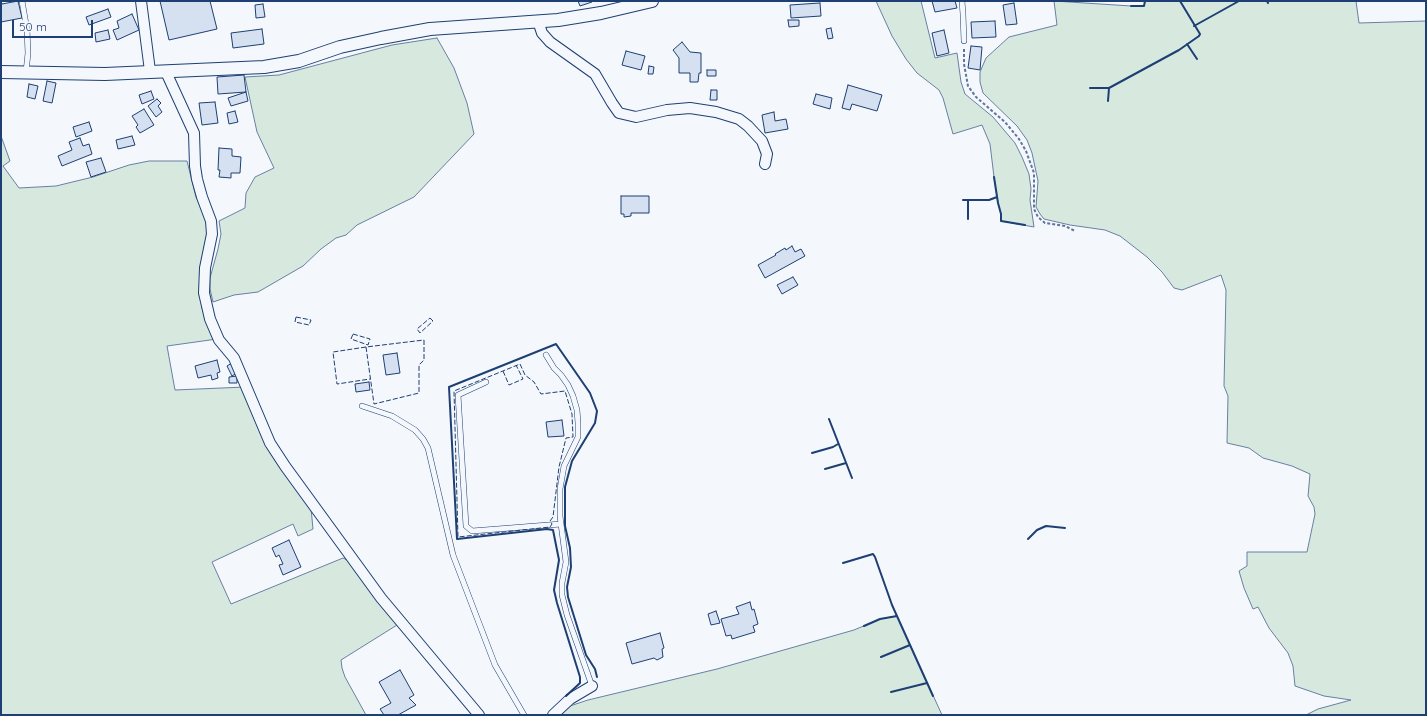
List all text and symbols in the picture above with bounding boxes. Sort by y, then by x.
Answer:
scale bar [14,12,95,38]
text: 50 m [19,19,47,34]

